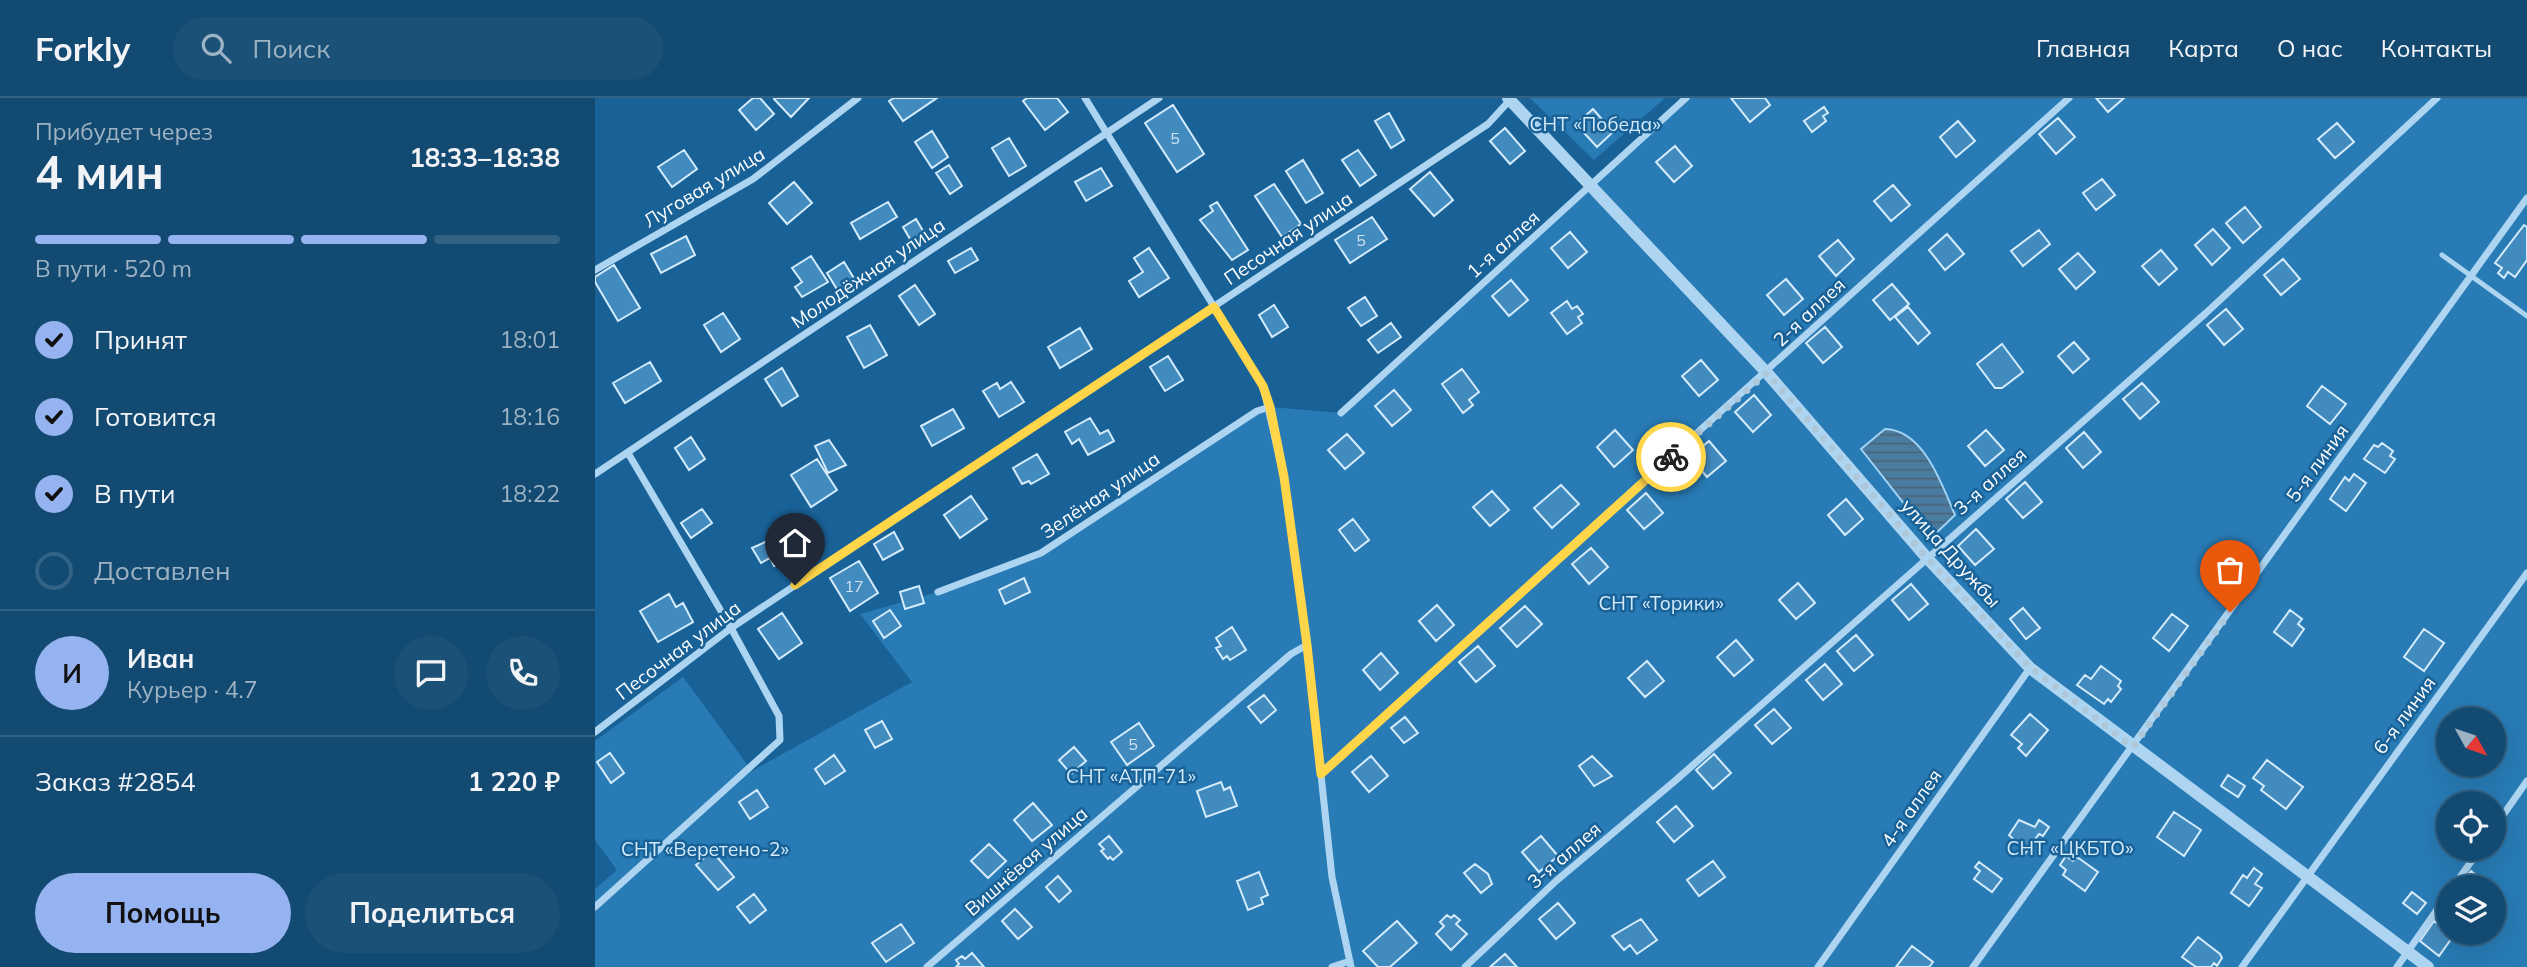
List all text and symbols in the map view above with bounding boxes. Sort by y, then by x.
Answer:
search box [173,17,663,80]
text: Forkly [35,28,131,69]
icon: search [197,29,235,67]
text: Поиск [253,32,330,65]
text: Главная [2036,33,2130,63]
text: Карта [2168,33,2239,63]
text: О нас [2277,33,2343,63]
text: Контакты [2381,33,2492,63]
park label: СНТ «Победа» [1529,112,1661,136]
text: Прибудет через [35,117,213,146]
house number: 5 [1170,128,1180,148]
text: 18:33–18:38 [409,141,560,174]
street label: Луговая улица [639,141,769,233]
text: 4 мин [35,143,164,201]
street label: Песочная улица [1219,186,1357,290]
street label: 1-я аллея [1462,205,1544,283]
street label: Молодёжная улица [786,213,950,333]
house number: 5 [1356,230,1366,250]
text: В пути · 520 m [35,254,192,283]
street label: 2-я аллея [1768,273,1850,351]
icon: check [35,321,73,359]
text: Принят [94,323,187,356]
text: 18:01 [500,325,560,354]
icon: check [35,398,73,436]
text: Готовится [94,400,217,433]
text: 18:16 [500,402,560,431]
street label: 5-я линия [2281,419,2353,507]
courier [1636,422,1706,492]
icon: bike [1652,438,1690,476]
street label: 3-я аллея [1949,442,2031,520]
street label: Зелёная улица [1036,446,1164,544]
icon: check [35,475,73,513]
text: В пути [94,477,175,510]
text: 18:22 [500,479,560,508]
street label: улица Дружбы [1896,494,2006,612]
pin [765,513,825,585]
icon: home [776,524,814,562]
pin [2200,540,2260,612]
icon: bag [2211,551,2249,589]
text: Доставлен [94,554,231,587]
house number: 17 [844,576,864,596]
park label: СНТ «Торики» [1598,591,1724,615]
street label: Песочная улица [611,595,745,705]
button: chat [394,636,468,710]
button: phone [486,636,560,710]
text: Иван [127,642,194,675]
text: И [62,657,82,690]
street label: 6-я линия [2368,671,2440,759]
text: Курьер · 4.7 [127,675,258,704]
north arrow [2436,707,2506,777]
map controls [2436,707,2506,945]
house number: 5 [1128,734,1138,754]
park label: СНТ «АТП-71» [1066,764,1196,788]
street label: 4-я аллея [1875,764,1947,852]
text: Заказ #2854 [35,765,196,798]
text: 1 220 ₽ [468,765,560,798]
button: locate [2436,791,2506,861]
street label: Вишнёвая улица [960,801,1092,921]
street label: 3-я аллея [1522,816,1606,894]
park label: СНТ «ЦКБТО» [2007,836,2133,860]
park label: СНТ «Веретено-2» [621,837,789,861]
button: Помощь [35,873,291,953]
button: Поделиться [305,873,560,953]
button: layers [2436,875,2506,945]

